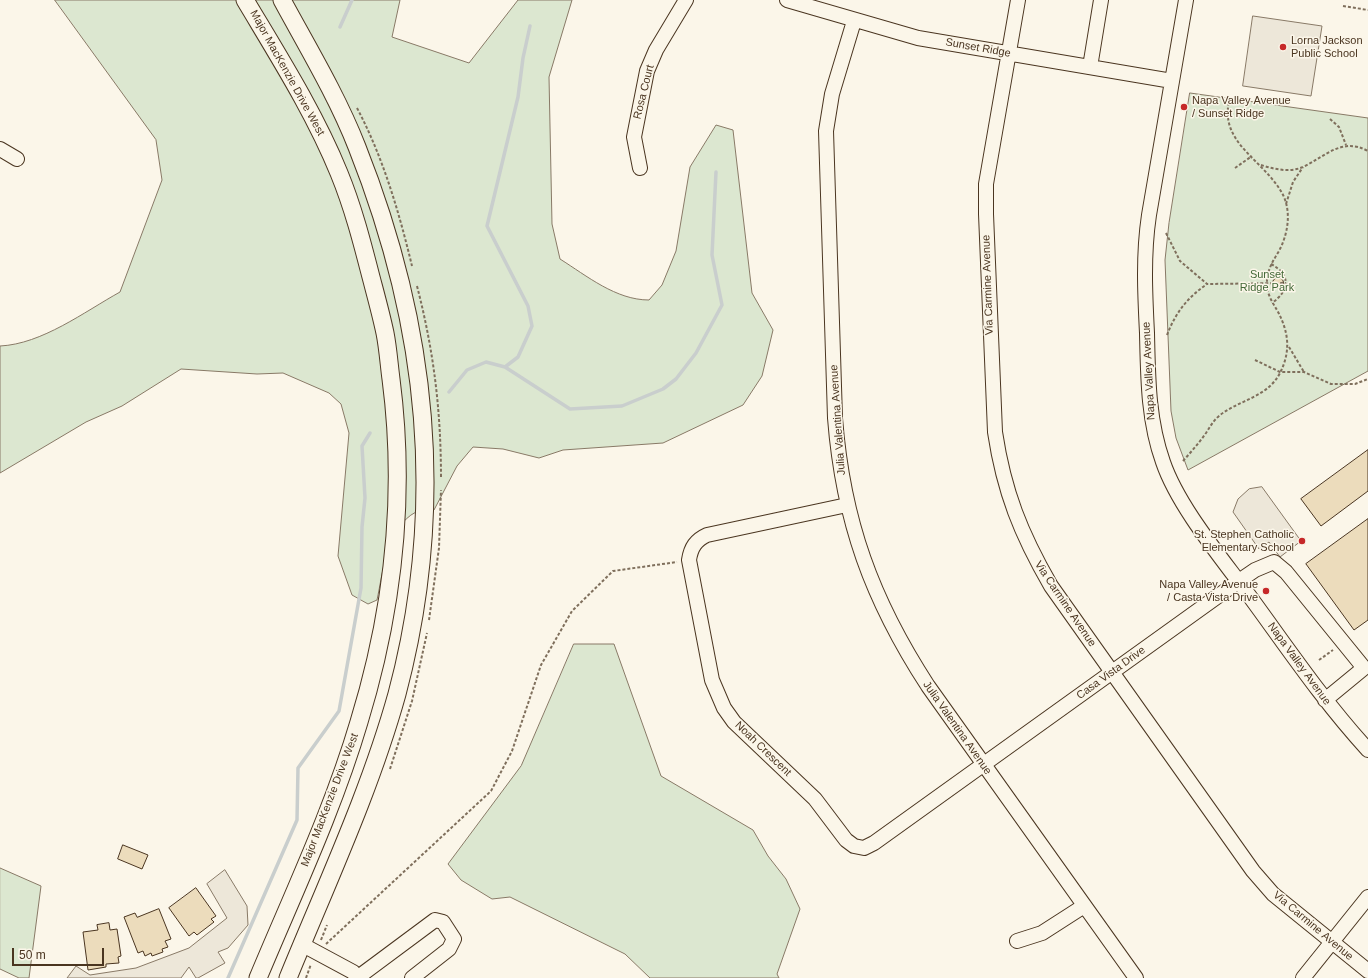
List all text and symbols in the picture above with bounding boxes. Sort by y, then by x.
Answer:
street label: Major MacKenzie Drive West [247,8,327,138]
place label: Lorna Jackson Public School [1291,34,1363,60]
street label: Sunset Ridge [944,36,1012,60]
marker: Lorna Jackson Public School [1278,42,1288,52]
street label: Rosa Court [631,63,657,121]
place label: Napa Valley Avenue / Sunset Ridge [1192,94,1291,120]
marker: Napa Valley Avenue / Sunset Ridge [1179,102,1189,112]
street label: Via Carmine Avenue [980,235,996,335]
park label: Sunset Ridge Park [1240,268,1294,294]
street label: Napa Valley Avenue [1140,321,1158,421]
street label: Julia Valentina Avenue [828,364,848,476]
place label: St. Stephen Catholic Elementary School [1194,528,1294,554]
marker: St. Stephen Catholic Elementary School [1297,536,1307,546]
street label: Via Carmine Avenue [1031,559,1099,649]
place label: Napa Valley Avenue / Casta Vista Drive [1159,578,1258,604]
marker: Napa Valley Avenue / Casta Vista Drive [1261,586,1271,596]
street label: Napa Valley Avenue [1265,620,1333,708]
street label: Casa Vista Drive [1074,644,1148,702]
street label: Julia Valentina Avenue [920,679,994,777]
street label: Noah Crescent [732,719,794,779]
street label: Major MacKenzie Drive West [298,732,362,868]
street label: Via Carmine Avenue [1270,889,1356,963]
scale bar [14,940,106,966]
text: 50 m [19,948,46,962]

